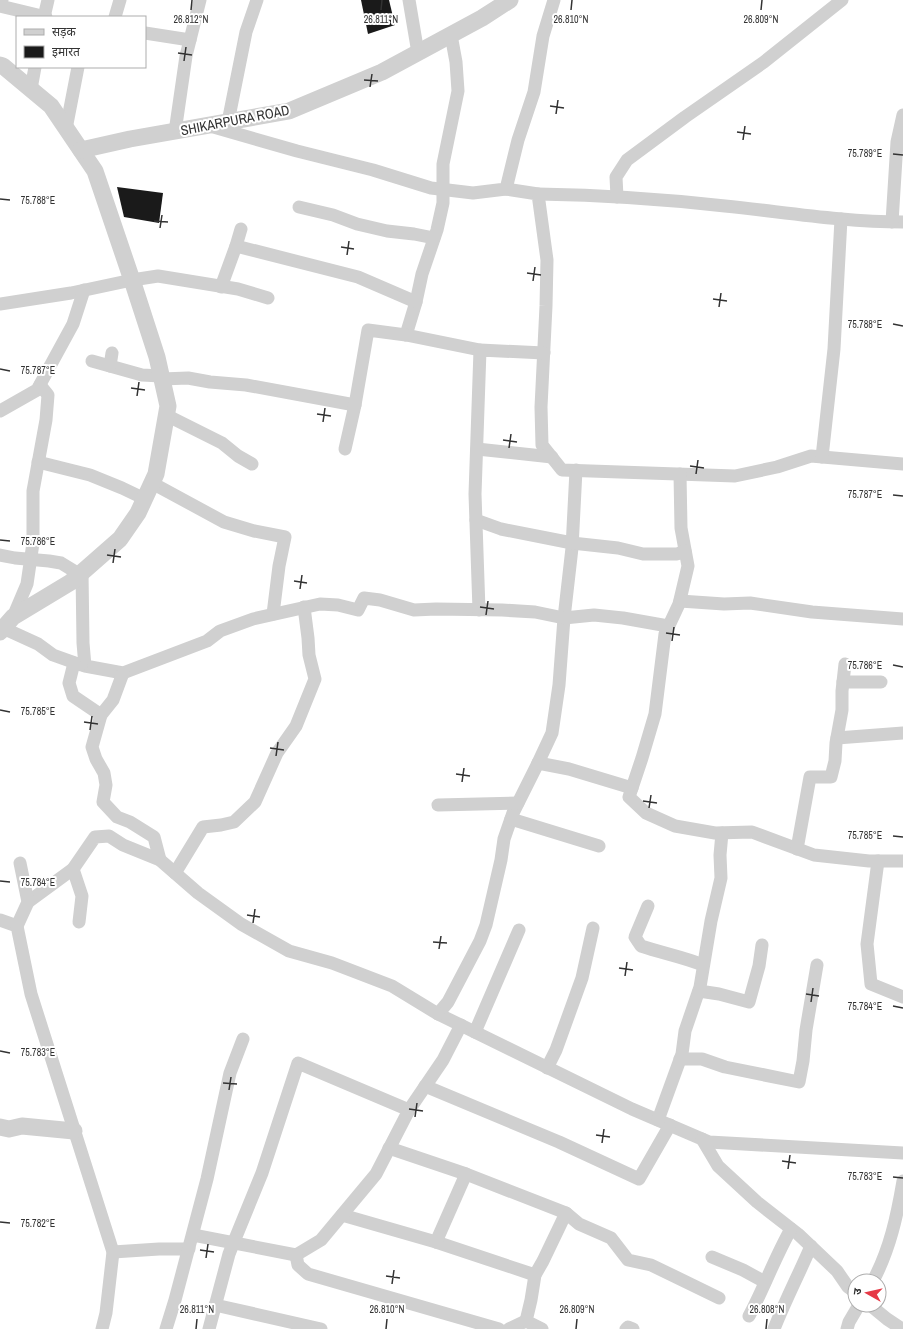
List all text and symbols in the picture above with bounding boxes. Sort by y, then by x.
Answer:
text: 26.812°N [174,13,209,26]
text: 26.811°N [364,13,398,26]
text: 26.810°N [554,13,589,26]
text: 26.809°N [744,13,779,26]
legend [16,16,146,68]
text: सड़क [52,24,77,40]
text: इमारत [52,44,81,60]
street label: SHIKARPURA ROAD [179,101,291,139]
text: 75.789°E [848,147,882,160]
text: 75.788°E [21,194,55,207]
text: 75.788°E [848,318,882,331]
text: 75.787°E [21,364,55,377]
text: 75.787°E [848,488,882,501]
text: 75.786°E [21,535,55,548]
text: 75.786°E [848,659,882,672]
text: 75.785°E [21,705,55,718]
text: 75.785°E [848,829,882,842]
text: 75.784°E [21,876,55,889]
text: 75.784°E [848,1000,882,1013]
text: 75.783°E [21,1046,55,1059]
text: 75.783°E [848,1170,882,1183]
text: 75.782°E [21,1217,55,1230]
north arrow [847,1273,887,1313]
text: उ [850,1287,865,1296]
text: 26.811°N [180,1303,214,1316]
text: 26.810°N [370,1303,405,1316]
text: 26.809°N [560,1303,595,1316]
text: 26.808°N [750,1303,785,1316]

